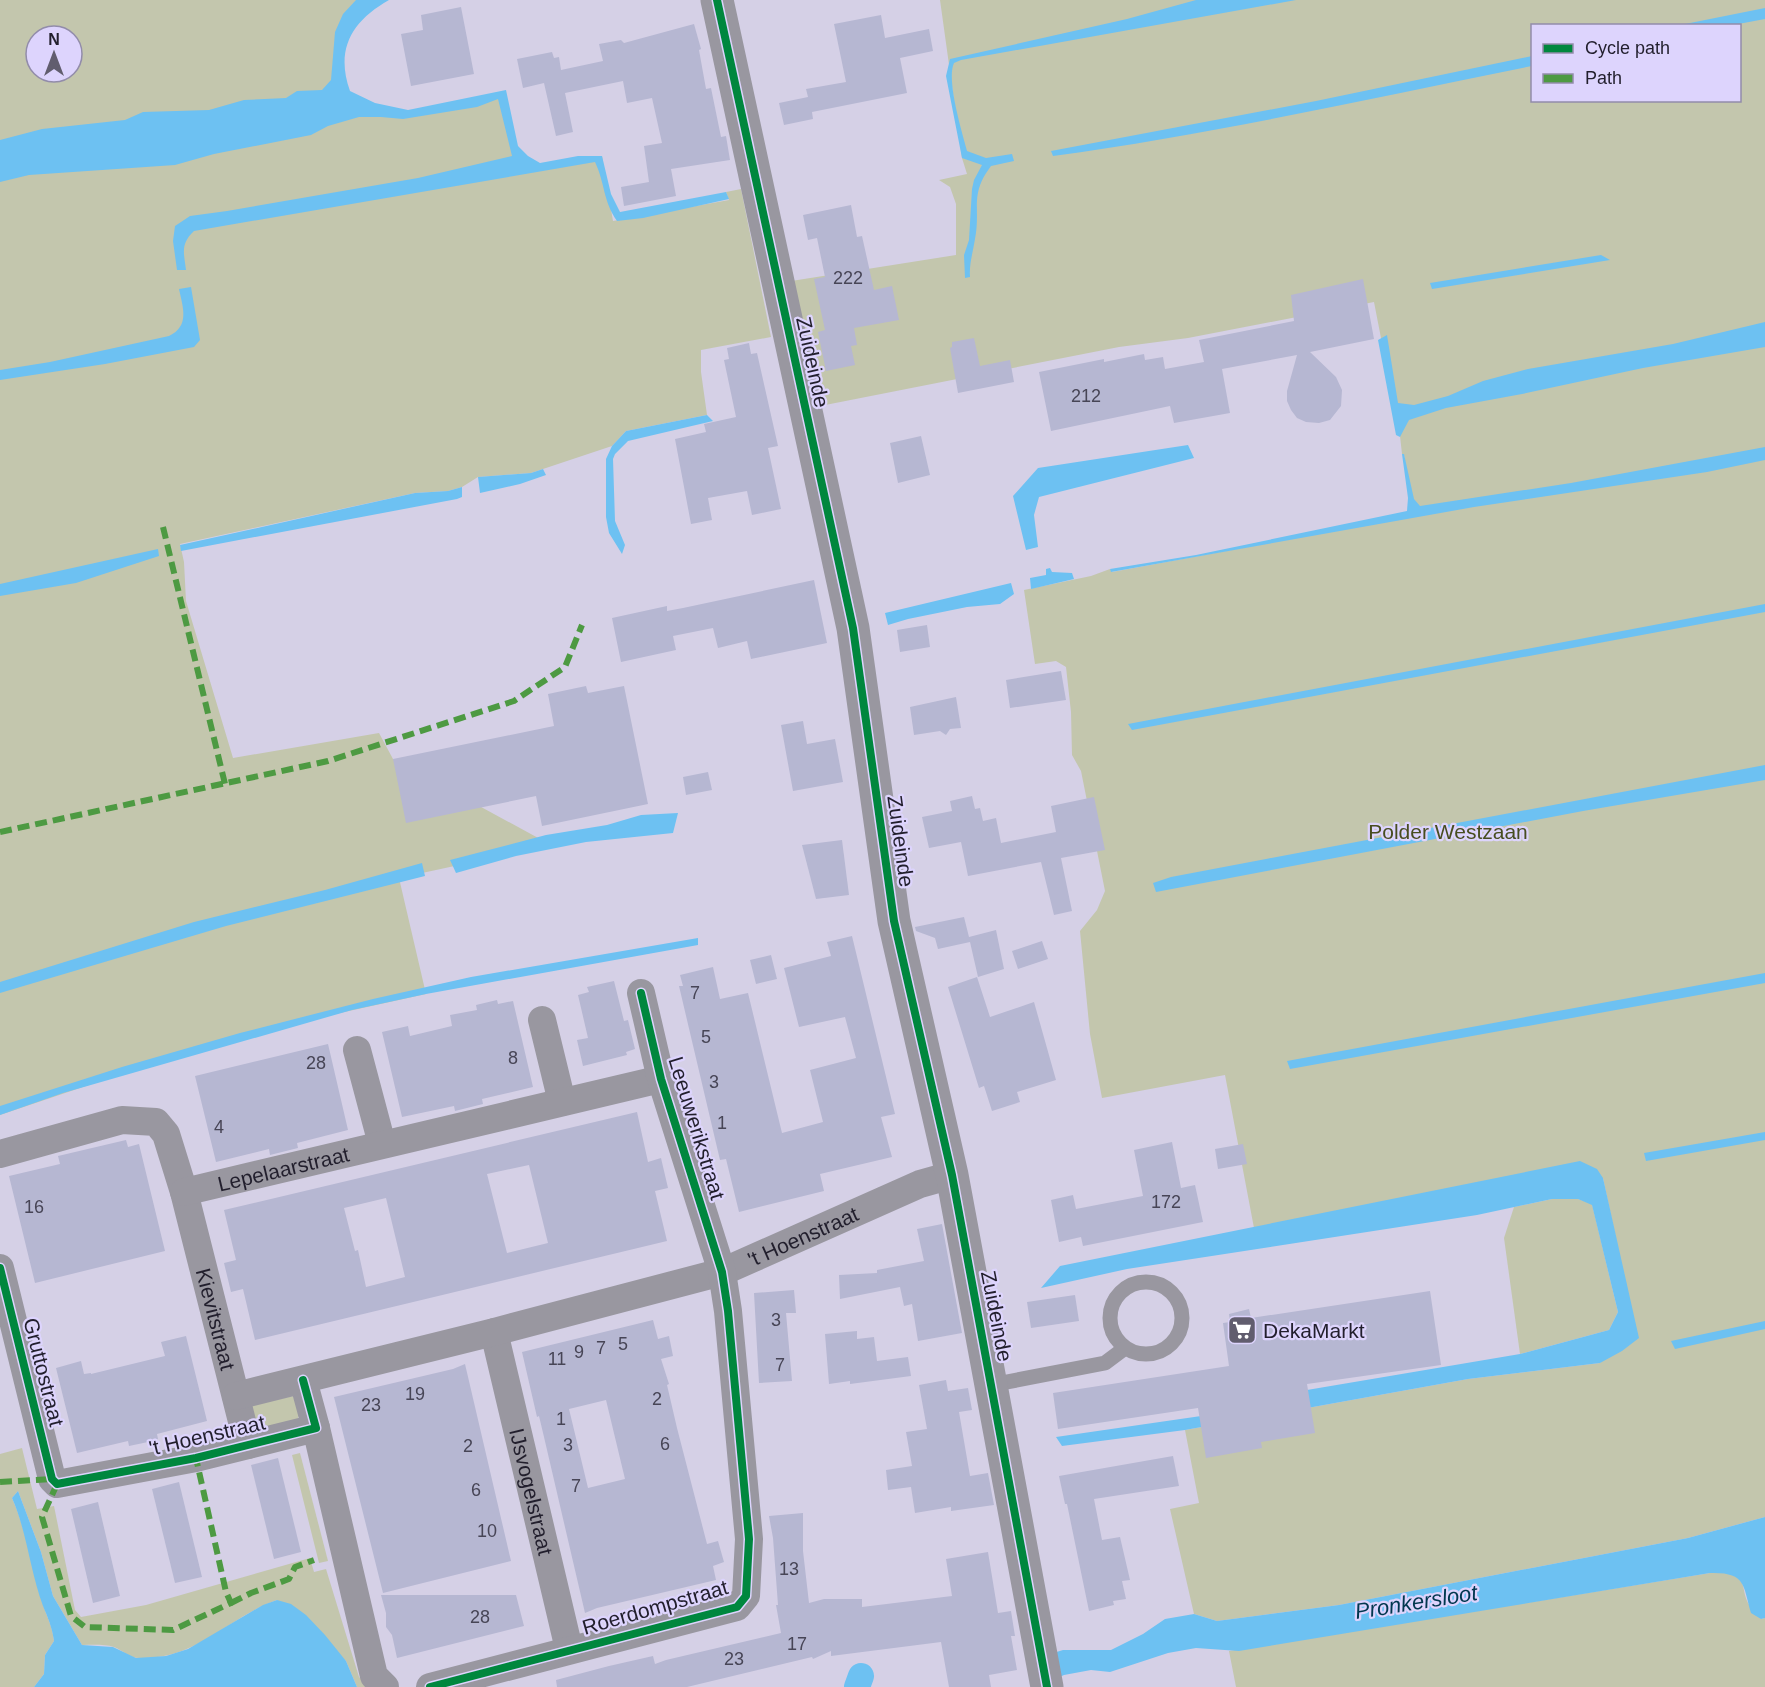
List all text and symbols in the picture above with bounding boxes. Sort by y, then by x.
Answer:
north arrow [24,24,84,84]
legend [1531,24,1741,102]
text: N [48,31,60,48]
text: Cycle path [1585,38,1670,58]
text: Path [1585,68,1622,88]
house number: 222 [833,268,863,288]
street label: Zuideinde [792,314,834,410]
house number: 212 [1071,386,1101,406]
street label: Zuideinde [883,794,919,888]
park label: Polder Westzaan [1368,820,1528,843]
house number: 7 [690,983,700,1003]
house number: 5 [701,1027,711,1047]
house number: 8 [508,1048,518,1068]
house number: 28 [306,1053,326,1073]
street label: Leeuwerikstraat [664,1054,730,1202]
house number: 3 [709,1072,719,1092]
house number: 1 [717,1113,727,1133]
house number: 4 [214,1117,224,1137]
street label: Lepelaarstraat [215,1142,351,1195]
house number: 172 [1151,1192,1181,1212]
house number: 16 [24,1197,44,1217]
street label: 't Hoenstraat [744,1201,862,1271]
street label: Kievitstraat [192,1266,240,1372]
street label: Zuideinde [977,1269,1017,1363]
house number: 3 [771,1310,781,1330]
supermarket icon: DekaMarkt [1226,1314,1258,1346]
street label: Gruttostraat [19,1315,69,1429]
place label: DekaMarkt [1263,1319,1365,1342]
house number: 5 [618,1334,628,1354]
house number: 7 [596,1338,606,1358]
house number: 9 [574,1342,584,1362]
house number: 11 [548,1349,566,1369]
house number: 7 [775,1355,785,1375]
house number: 19 [405,1384,425,1404]
house number: 2 [652,1389,662,1409]
house number: 23 [361,1395,381,1415]
house number: 1 [556,1409,566,1429]
street label: 't Hoenstraat [147,1410,267,1460]
street label: IJsvogelstraat [506,1426,558,1557]
house number: 6 [660,1434,670,1454]
house number: 3 [563,1435,573,1455]
house number: 2 [463,1436,473,1456]
house number: 7 [571,1476,581,1496]
house number: 6 [471,1480,481,1500]
house number: 10 [477,1521,497,1541]
house number: 13 [779,1559,799,1579]
street label: Roerdompstraat [579,1575,731,1639]
water label: Pronkersloot [1353,1580,1480,1624]
house number: 28 [470,1607,490,1627]
house number: 17 [787,1634,807,1654]
house number: 23 [724,1649,744,1669]

